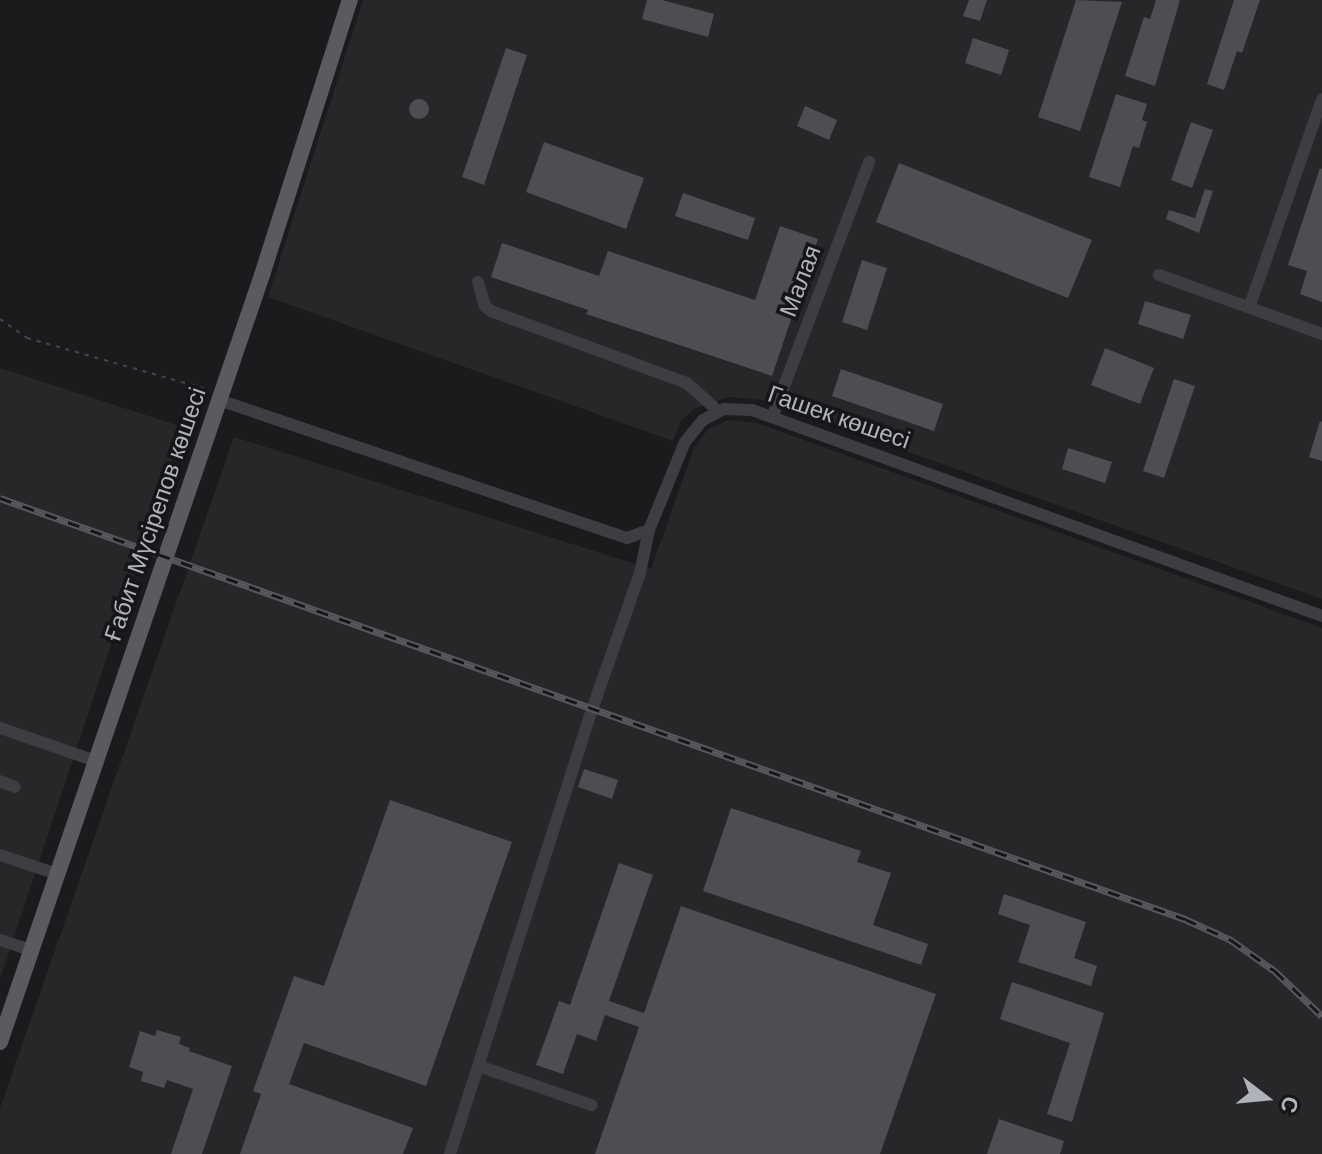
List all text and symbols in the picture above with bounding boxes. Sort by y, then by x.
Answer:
street label: Малая [773,241,827,321]
street label: Гашек көшесі [764,379,914,455]
street label: Ғабит Мүсірепов көшесі [98,383,212,645]
north arrow [1226,1058,1306,1138]
text: С [1273,1093,1306,1116]

